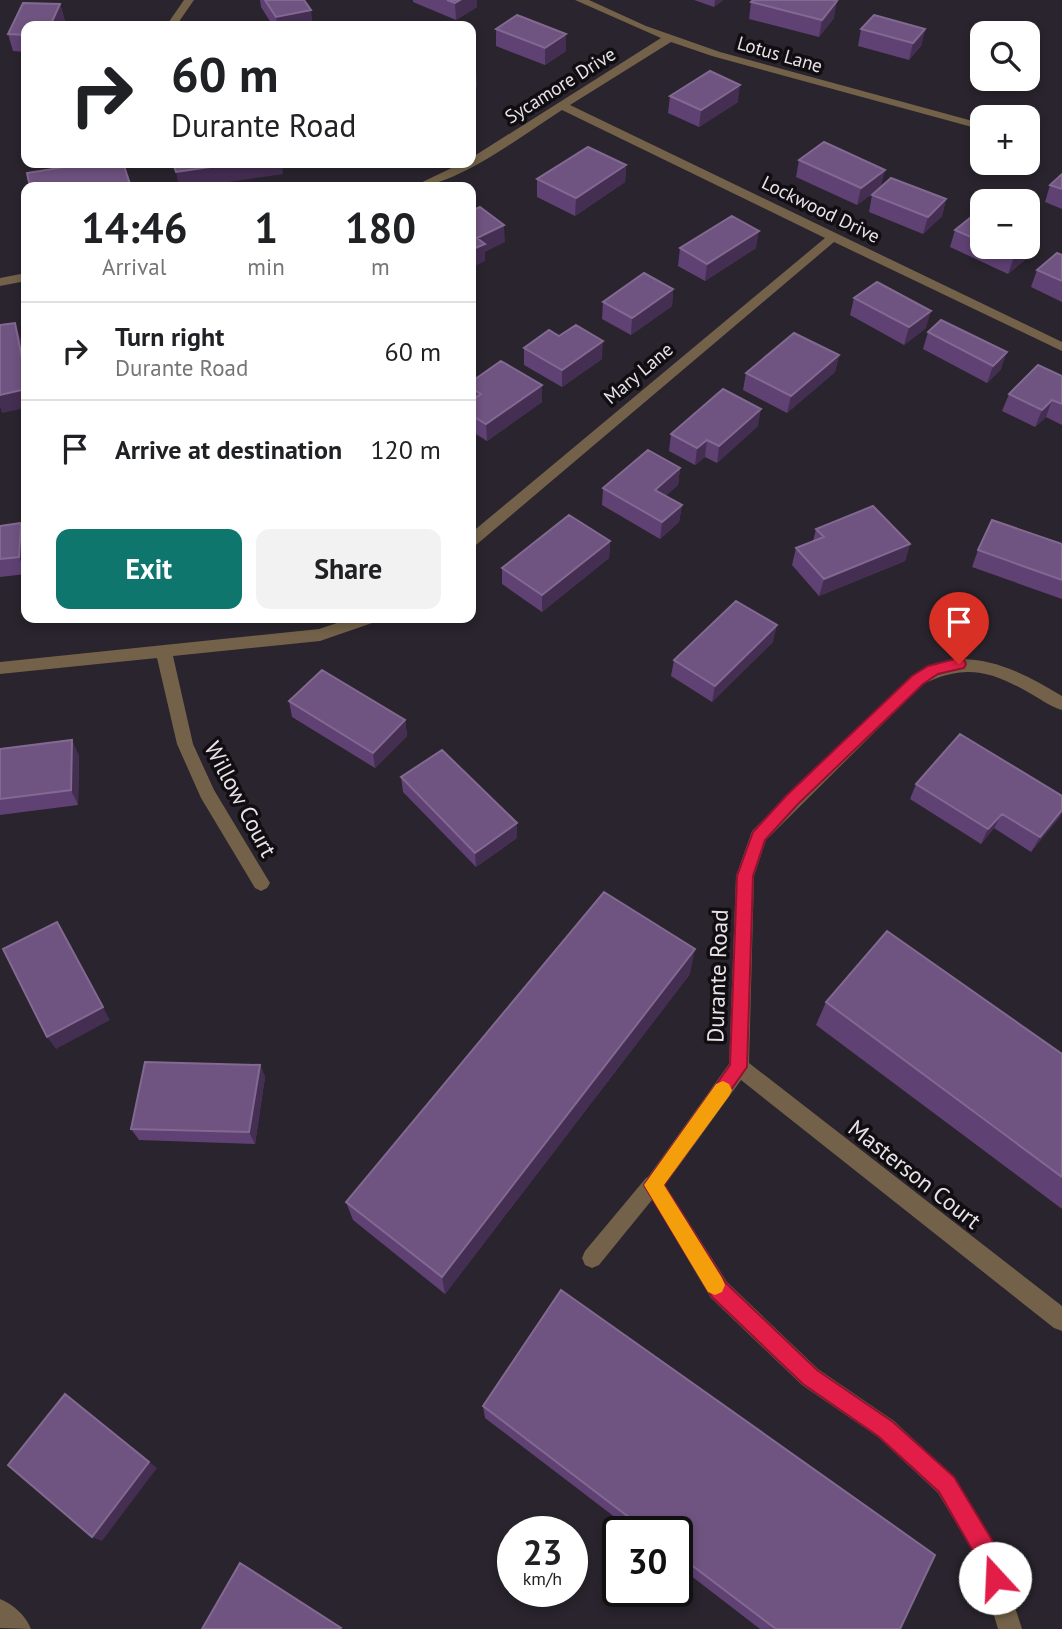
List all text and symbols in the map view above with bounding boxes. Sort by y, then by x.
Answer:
map controls [970,21,1040,259]
button: search [970,21,1040,91]
street label: Lotus Lane [735,30,825,78]
street label: Sycamore Drive [500,41,620,129]
text: 60 m [171,42,278,106]
icon: right [56,49,147,140]
text: Durante Road [171,104,356,146]
button: + [970,105,1040,175]
street label: Lockwood Drive [758,170,884,248]
button: − [970,189,1040,259]
text: 14:46 [81,200,187,255]
text: 1 [254,200,278,255]
text: 180 [345,200,416,255]
text: Arrival [102,252,166,281]
text: min [247,252,285,281]
text: m [371,252,390,281]
text: Turn right [115,320,224,353]
icon: right [56,332,94,370]
text: 60 m [385,335,441,368]
street label: Mary Lane [598,337,678,409]
text: Durante Road [115,353,248,382]
icon: arrive [56,430,94,468]
text: Arrive at destination [115,433,342,466]
text: 120 m [370,433,441,466]
button: Exit [56,529,242,609]
button: Share [256,529,441,609]
pin [929,592,989,664]
icon: arrive [940,603,978,641]
street label: Willow Court [198,736,284,862]
street label: Durante Road [700,909,734,1043]
street label: Masterson Court [843,1113,987,1235]
speed limit sign: 30 [602,1516,693,1607]
text: 23 [523,1529,562,1575]
position arrow [958,1541,1032,1615]
text: km/h [523,1567,562,1590]

